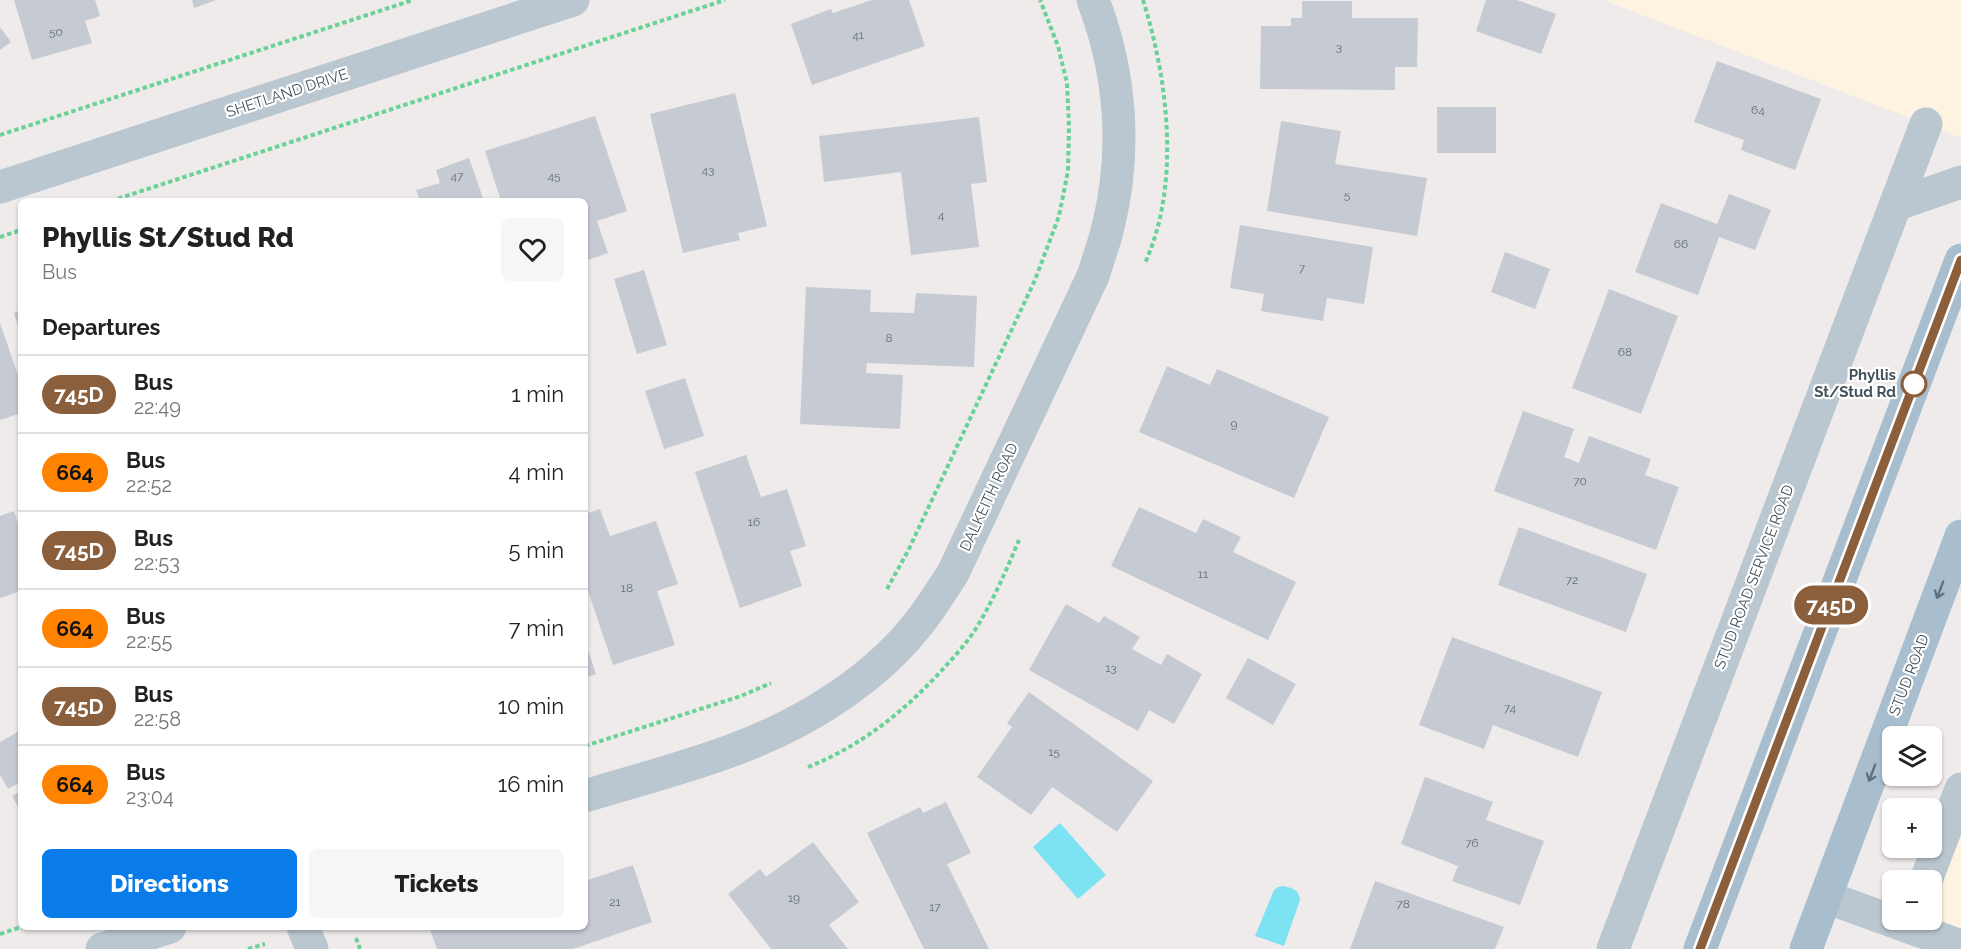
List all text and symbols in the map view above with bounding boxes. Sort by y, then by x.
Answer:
house number: 50 [49,25,63,39]
house number: 41 [852,28,864,42]
house number: 3 [1336,40,1342,54]
street label: SHETLAND DRIVE [224,65,350,121]
house number: 64 [1751,103,1765,117]
house number: 43 [702,163,714,177]
house number: 47 [451,169,464,183]
house number: 45 [547,169,561,183]
house number: 5 [1344,188,1351,202]
house number: 4 [938,208,945,222]
button: heart [501,218,564,281]
text: Phyllis St/Stud Rd [42,221,294,254]
house number: 66 [1674,237,1688,251]
text: Bus [42,260,77,284]
house number: 7 [1299,261,1306,275]
text: Departures [42,314,160,340]
house number: 8 [885,331,893,345]
house number: 68 [1618,345,1632,359]
place label: Phyllis St/Stud Rd [1814,366,1896,401]
text: Bus [134,369,173,395]
marker: Phyllis St/Stud Rd [1901,371,1927,397]
text: 1 min [511,381,564,407]
text: 745D [54,382,104,407]
text: 22:49 [134,395,181,419]
house number: 9 [1230,417,1238,431]
street label: DALKEITH ROAD [956,440,1022,554]
text: Bus [126,447,165,473]
text: 4 min [509,459,564,485]
text: 664 [56,460,94,485]
text: 22:52 [126,473,172,497]
house number: 70 [1573,474,1587,488]
street label: STUD ROAD SERVICE ROAD [1710,482,1798,672]
house number: 16 [748,515,760,529]
text: Bus [134,525,173,551]
text: 5 min [509,537,564,563]
text: 745D [54,538,104,563]
text: 22:53 [134,551,180,575]
house number: 11 [1198,567,1208,581]
house number: 72 [1566,573,1578,587]
house number: 18 [621,581,633,595]
one-way arrow [1934,581,1945,599]
line badge: 745D [1789,586,1873,624]
text: 745D [1806,593,1856,618]
text: Bus [126,603,165,629]
text: 7 min [509,615,564,641]
text: 664 [56,616,94,641]
text: 22:55 [126,629,172,653]
street label: STUD ROAD [1885,632,1933,718]
house number: 13 [1105,661,1117,675]
text: Bus [134,681,173,707]
text: 10 min [498,693,564,719]
text: 745D [54,694,104,719]
house number: 74 [1504,701,1517,715]
text: 22:58 [134,707,181,731]
map controls [1882,726,1942,930]
button: layers [1882,726,1942,786]
house number: 15 [1048,745,1060,759]
text: Bus [126,759,165,785]
one-way arrow [1866,763,1877,782]
text: 16 min [498,771,564,797]
text: 664 [56,772,94,797]
text: 23:04 [126,785,174,809]
button: + [1882,798,1942,858]
house number: 76 [1465,836,1479,850]
button: Directions [42,849,297,918]
button: Tickets [309,849,564,918]
button: − [1882,870,1942,930]
house number: 19 [788,891,800,905]
house number: 21 [609,895,621,909]
house number: 78 [1396,897,1410,911]
house number: 17 [929,900,941,914]

